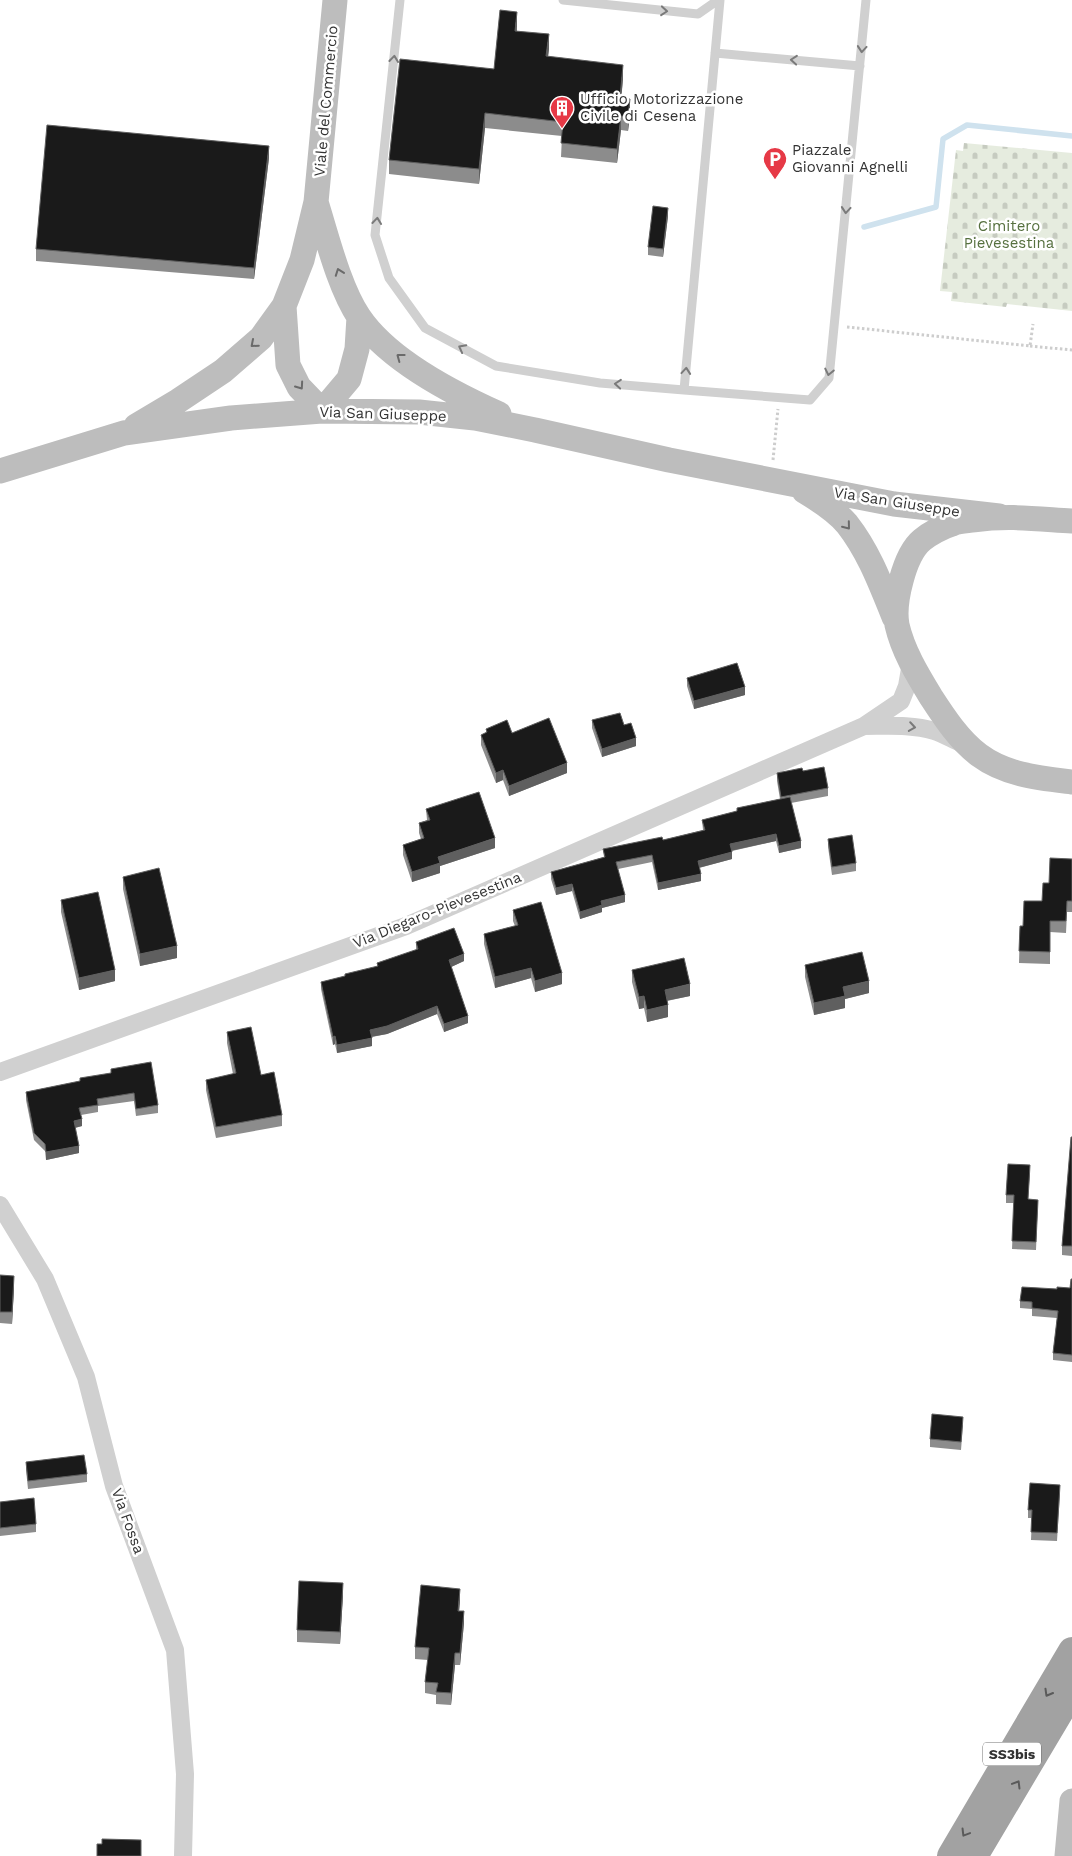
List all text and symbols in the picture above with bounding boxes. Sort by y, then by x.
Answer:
one-way arrow [660,5,668,16]
street label: Viale del Commercio [310,25,342,177]
one-way arrow [856,45,867,53]
one-way arrow [388,55,399,63]
one-way arrow [790,55,798,66]
place label: Ufficio Motorizzazione Civile di Cesena [580,90,743,125]
building icon: Ufficio Motorizzazione Civile di Cesena [549,95,575,129]
place label: Piazzale Giovanni Agnelli [792,141,908,176]
parking icon: Piazzale Giovanni Agnelli [762,146,788,180]
one-way arrow [841,207,852,215]
one-way arrow [371,217,382,225]
park label: Cimitero Pievesestina [964,217,1055,252]
one-way arrow [335,268,345,277]
one-way arrow [251,338,260,347]
one-way arrow [458,344,467,354]
one-way arrow [396,354,406,363]
one-way arrow [680,367,691,375]
one-way arrow [824,367,835,376]
one-way arrow [614,379,622,390]
one-way arrow [294,380,303,390]
street label: Via San Giuseppe [319,403,447,425]
street label: Via San Giuseppe [833,483,961,521]
one-way arrow [842,520,851,529]
one-way arrow [908,722,917,732]
street label: Via Diegaro-Pievesestina [350,868,524,952]
street label: Via Fossa [108,1486,148,1557]
one-way arrow [1044,1688,1054,1697]
road number: SS3bis [983,1742,1041,1766]
one-way arrow [1011,1781,1021,1790]
one-way arrow [961,1827,971,1836]

